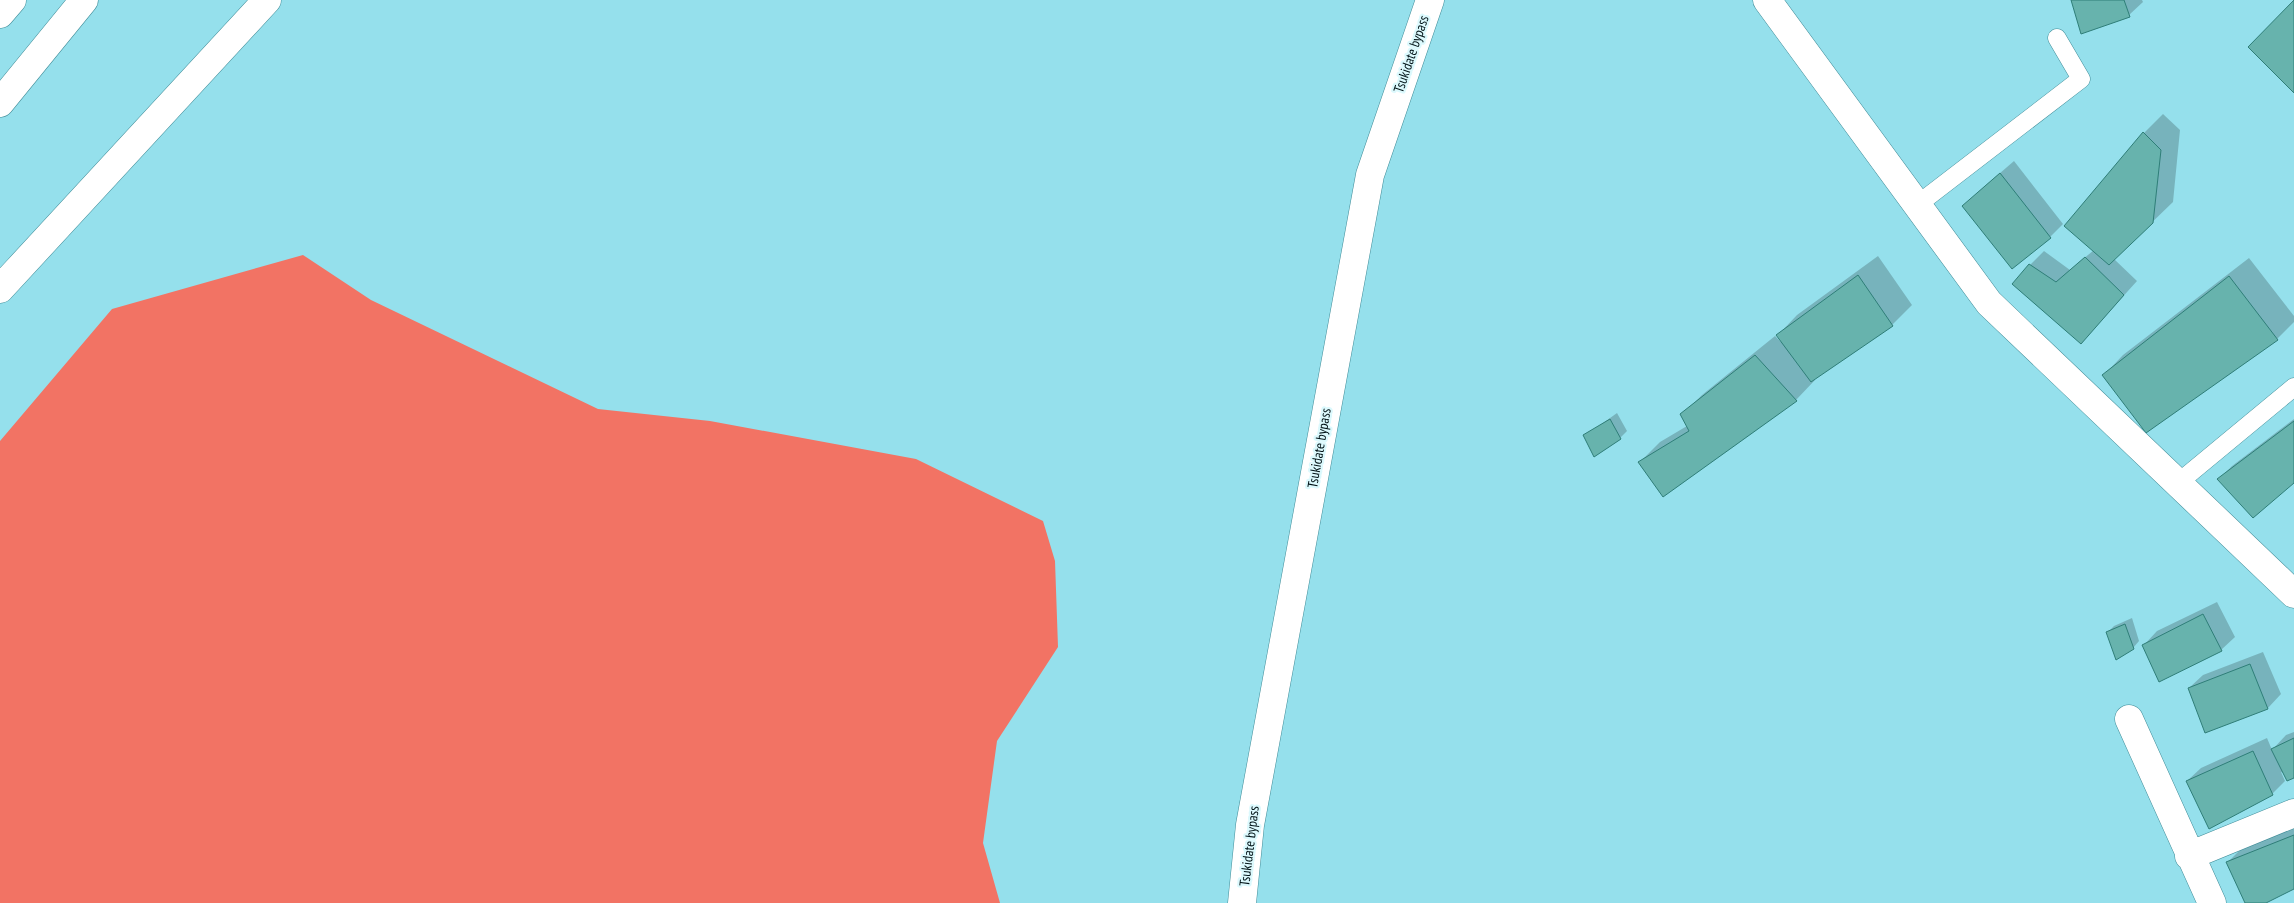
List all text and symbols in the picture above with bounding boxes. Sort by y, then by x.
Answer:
street label: Tsukidate bypass [1389,13,1433,95]
street label: Tsukidate bypass [1303,406,1335,489]
street label: Tsukidate bypass [1235,805,1263,887]

